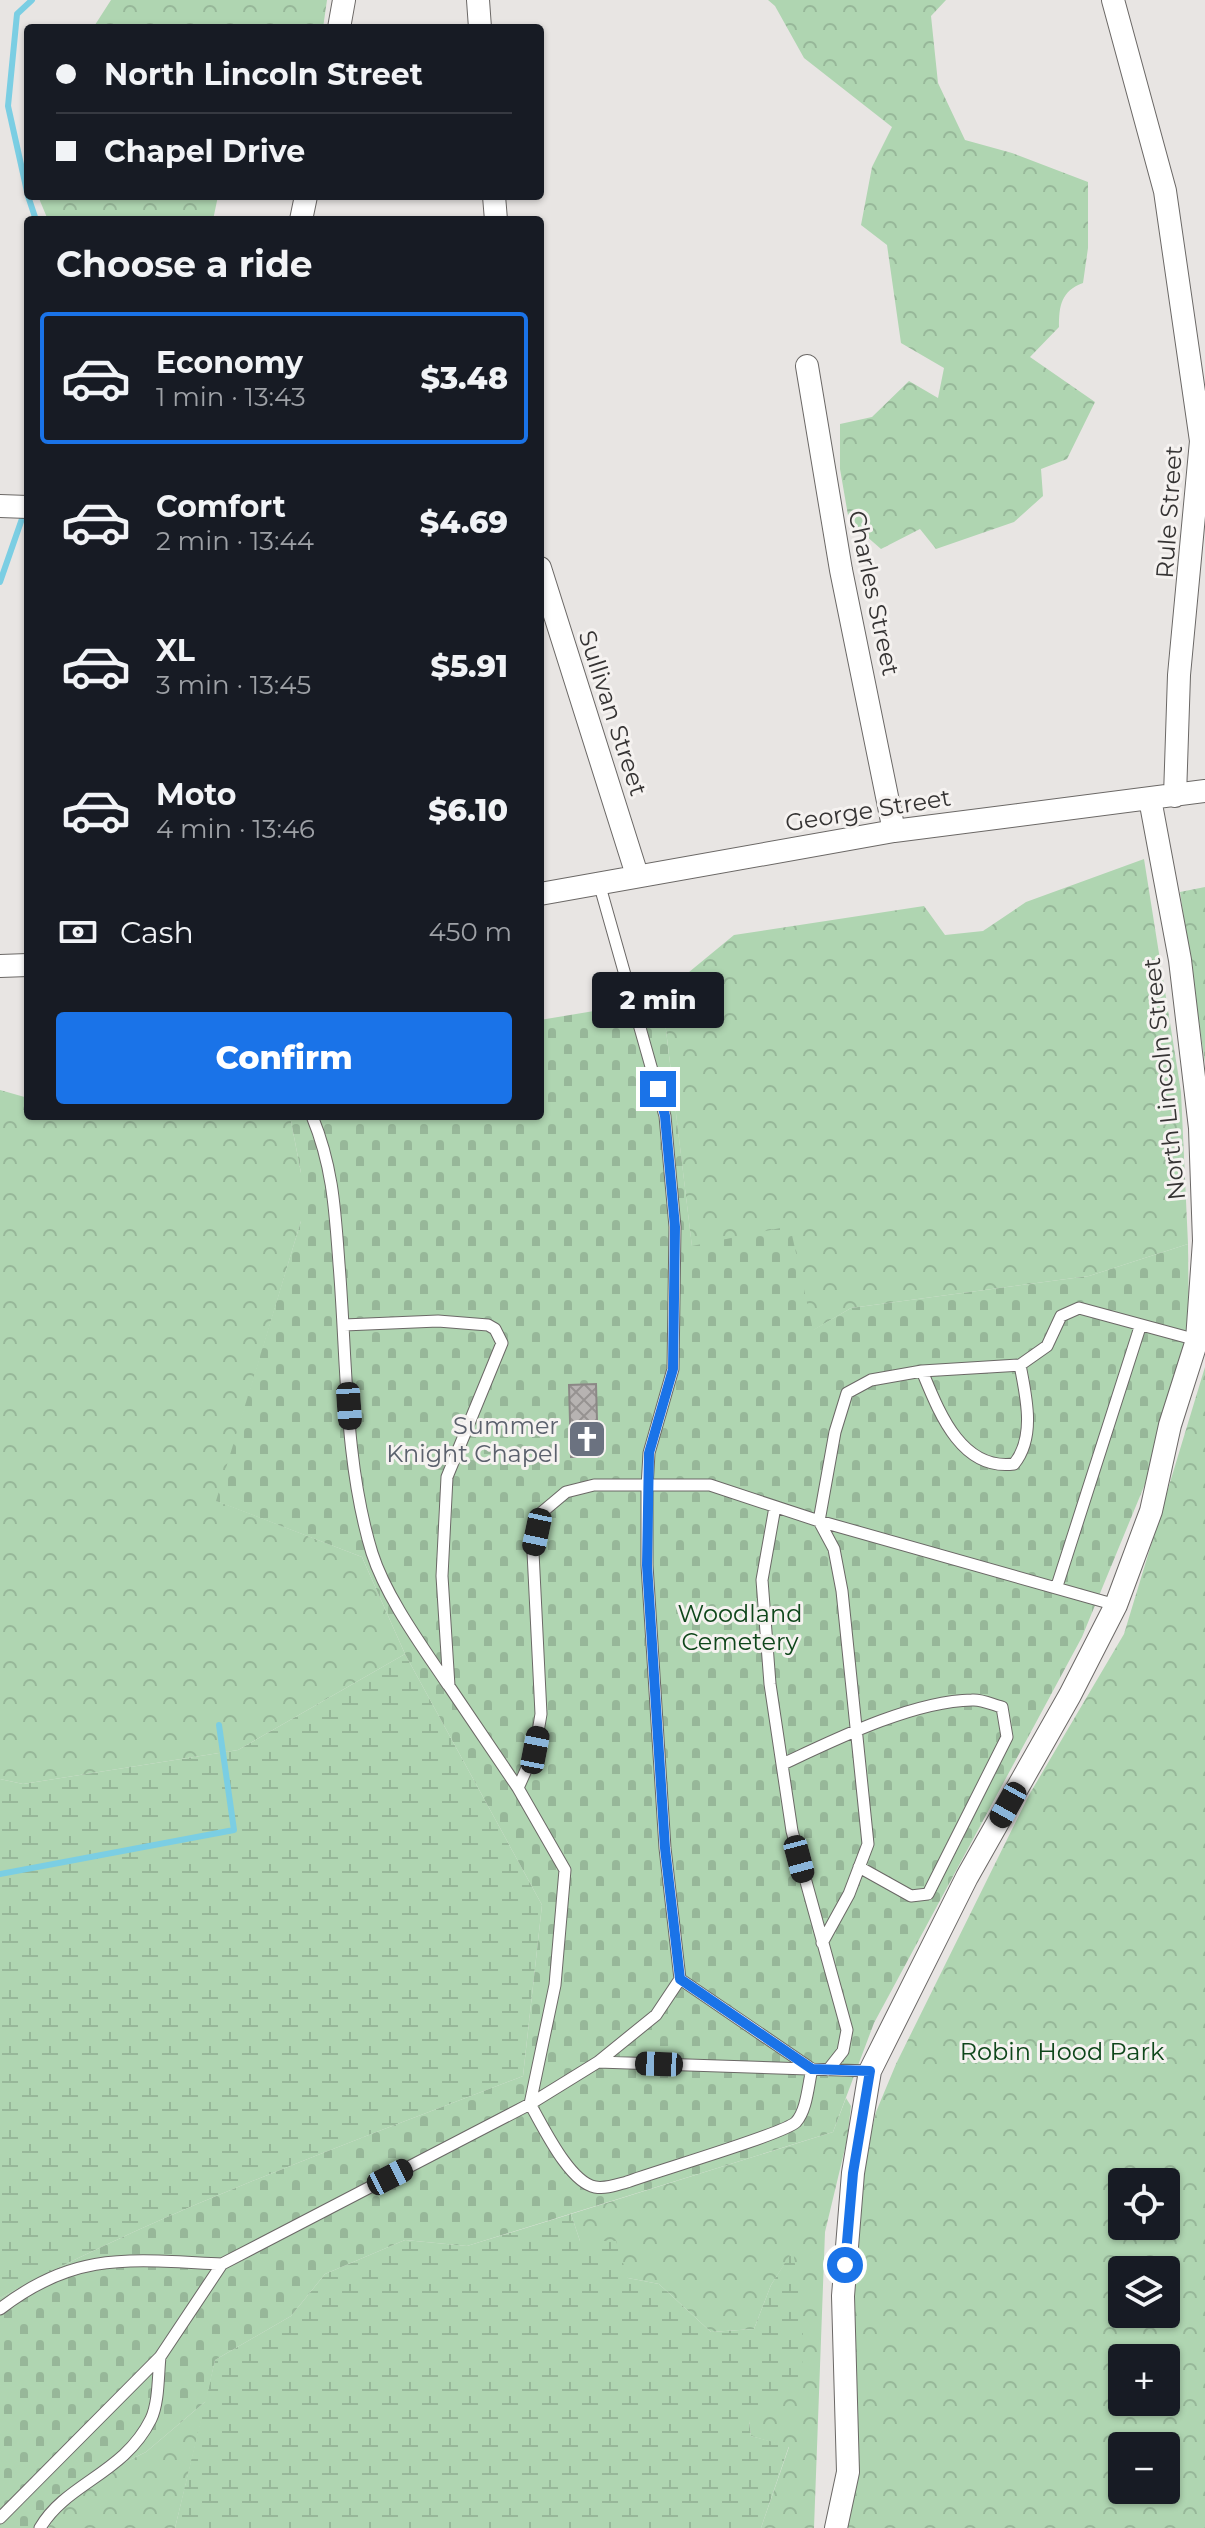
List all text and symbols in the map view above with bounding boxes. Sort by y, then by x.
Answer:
text: North Lincoln Street [104,56,423,93]
text: Chapel Drive [104,133,305,170]
text: Choose a ride [56,242,313,286]
icon: car [60,342,132,414]
text: Economy [156,344,303,381]
text: $3.48 [421,360,508,397]
text: 1 min · 13:43 [156,381,306,413]
street label: Rule Street [1150,444,1188,579]
icon: car [60,486,132,558]
text: Comfort [156,488,286,525]
text: $4.69 [420,504,508,541]
street label: Charles Street [842,508,906,679]
text: 2 min · 13:44 [156,525,314,557]
street label: Sullivan Street [573,627,653,800]
icon: car [60,630,132,702]
text: XL [156,632,195,669]
text: $5.91 [430,648,508,685]
text: 3 min · 13:45 [156,669,311,701]
icon: car [60,774,132,846]
text: Moto [156,776,237,813]
street label: George Street [783,783,953,837]
text: $6.10 [428,792,508,829]
text: 4 min · 13:46 [156,813,315,845]
icon: cash [56,910,100,954]
text: Cash [120,914,194,951]
text: 450 m [429,916,512,948]
street label: North Lincoln Street [1137,956,1191,1202]
callout: 2 min [592,973,724,1029]
text: 2 min [620,984,696,1016]
button: Confirm [56,1012,512,1104]
route end [640,1071,676,1107]
car [335,1381,363,1431]
place label: Summer Knight Chapel [386,1411,559,1468]
church icon: Summer Knight Chapel [566,1418,608,1460]
car [520,1506,554,1558]
park label: Woodland Cemetery [678,1599,802,1656]
car [519,1724,551,1776]
car [986,1778,1030,1832]
car [781,1833,817,1885]
park label: Robin Hood Park [960,2037,1165,2066]
car [635,2051,683,2077]
car [363,2155,417,2199]
map controls [1108,2168,1180,2504]
button: locate [1108,2168,1180,2240]
route start [827,2247,863,2283]
button: layers [1108,2256,1180,2328]
button: + [1108,2344,1180,2416]
button: − [1108,2432,1180,2504]

